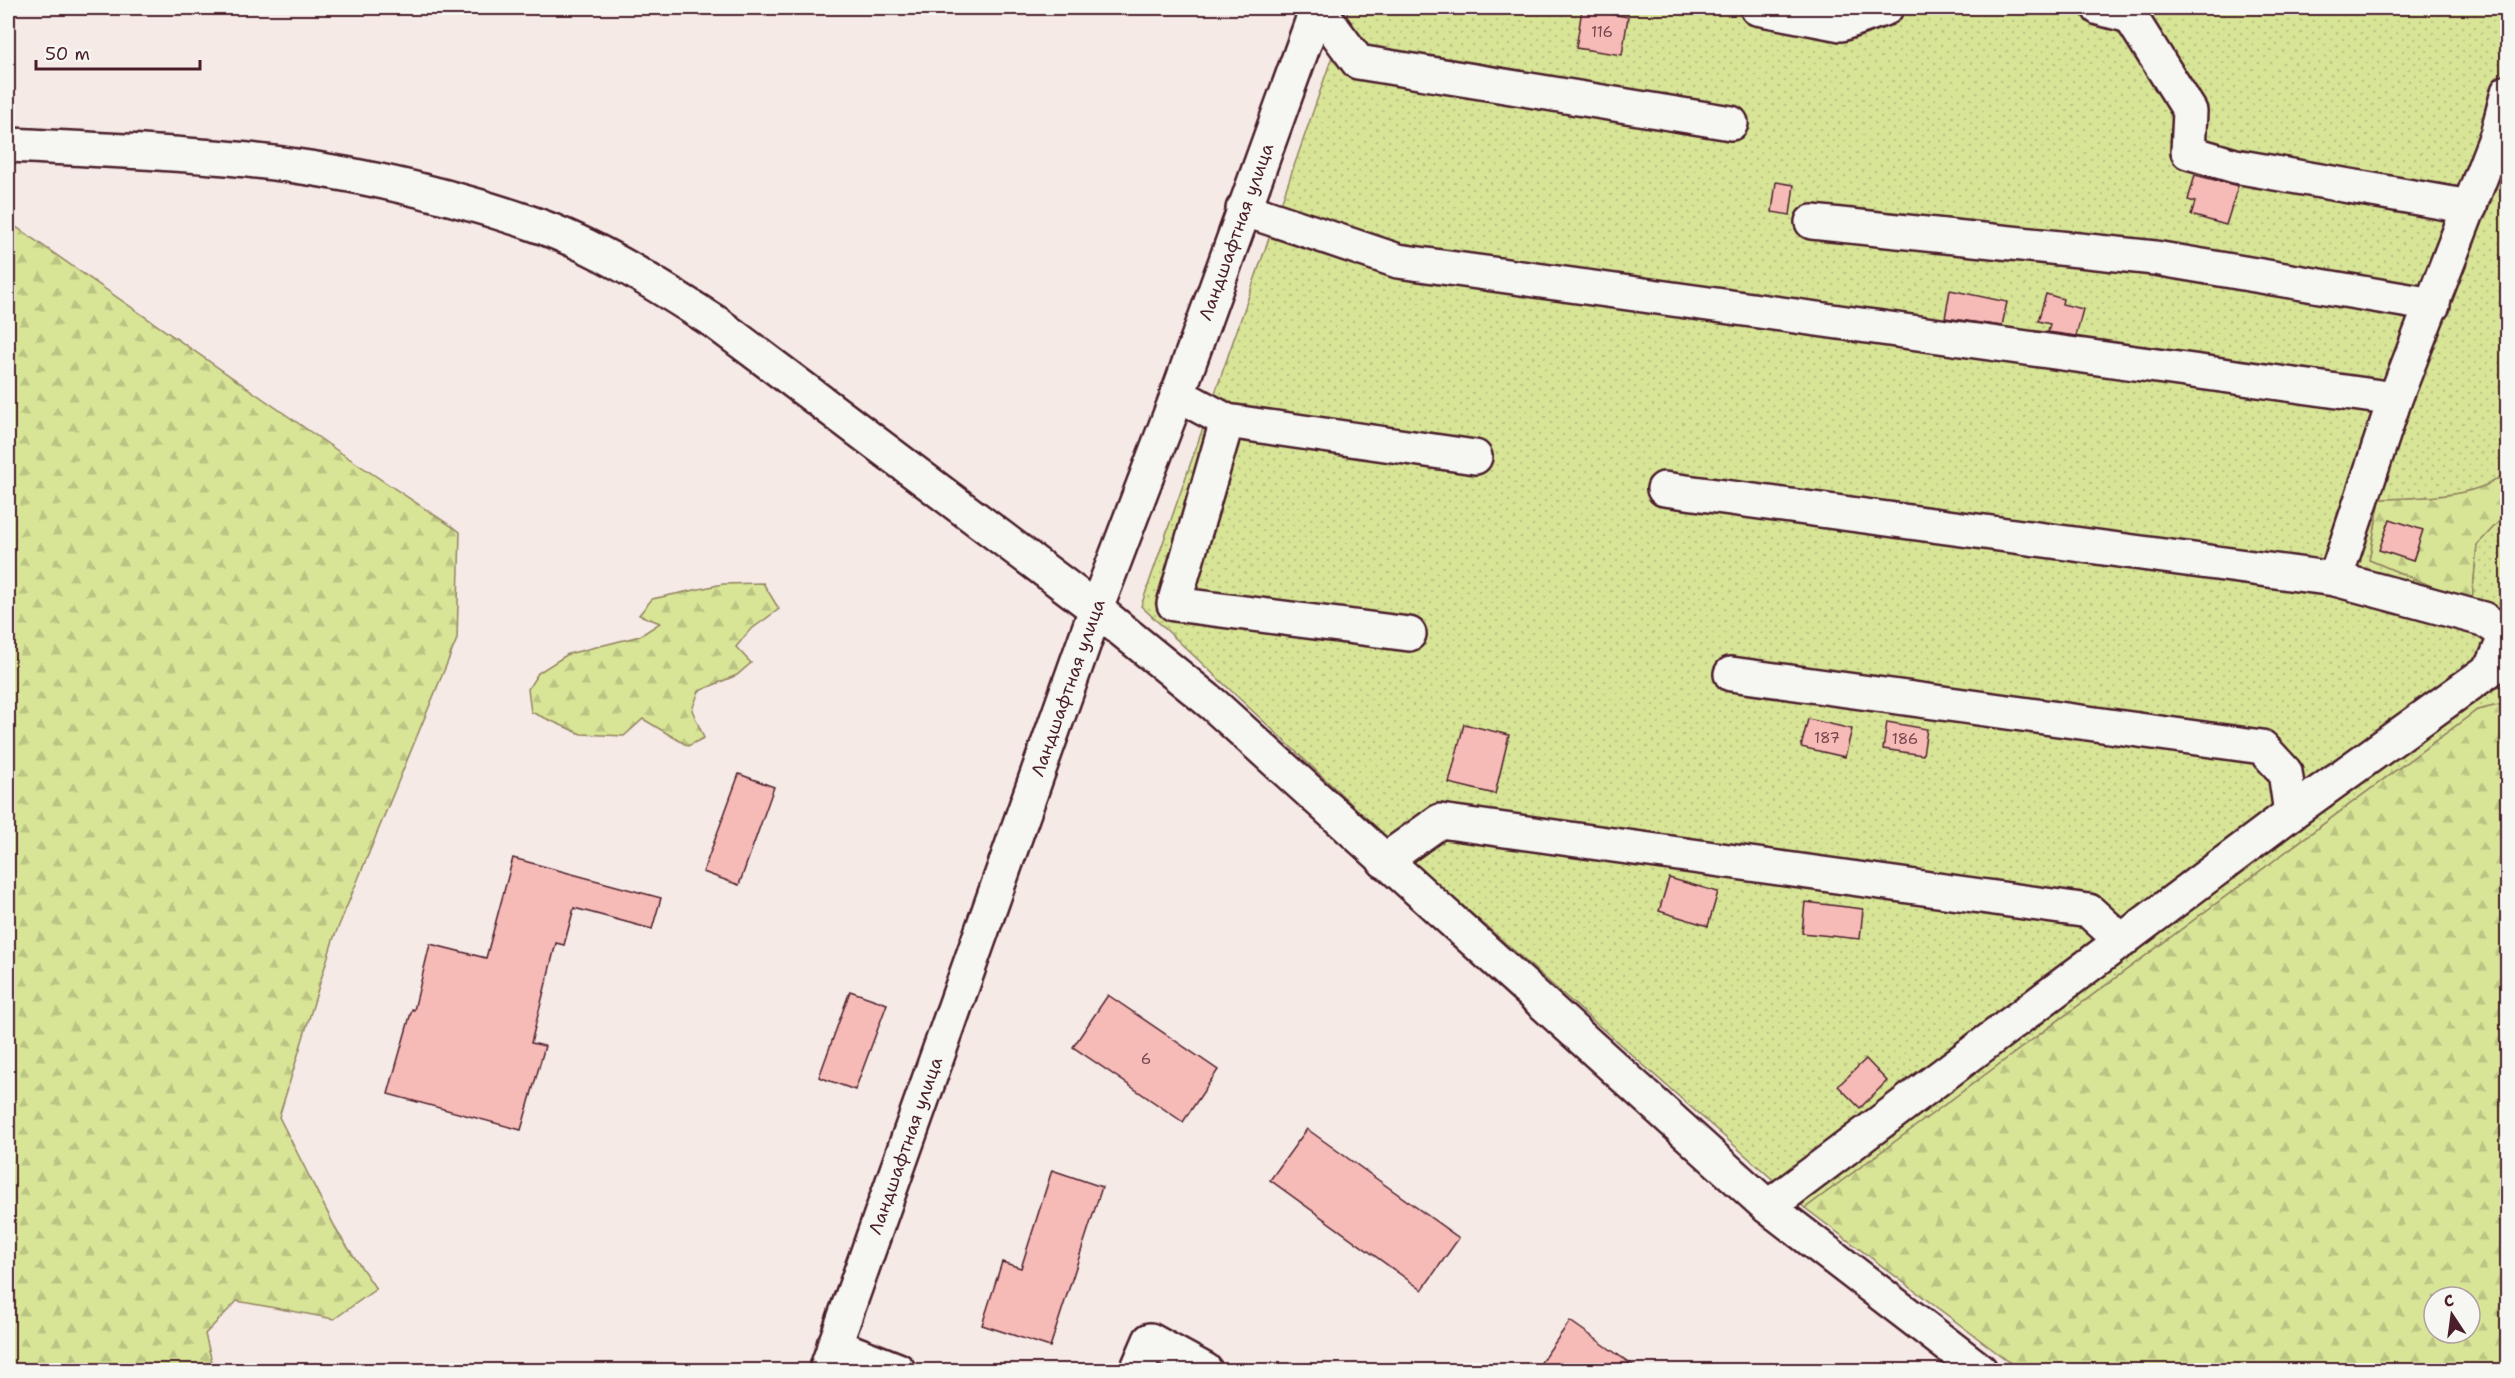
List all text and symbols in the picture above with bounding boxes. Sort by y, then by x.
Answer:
house number: 116 [1591,22,1613,42]
scale bar [36,33,200,71]
text: 50 m [45,42,90,66]
street label: Ландшафтная улица [1193,140,1279,324]
street label: Ландшафтная улица [1026,595,1111,780]
house number: 187 [1814,728,1840,748]
house number: 186 [1892,729,1918,749]
house number: 6 [1141,1049,1151,1069]
street label: Ландшафтная улица [863,1054,948,1238]
north arrow [2422,1285,2482,1345]
text: С [2442,1289,2456,1312]

